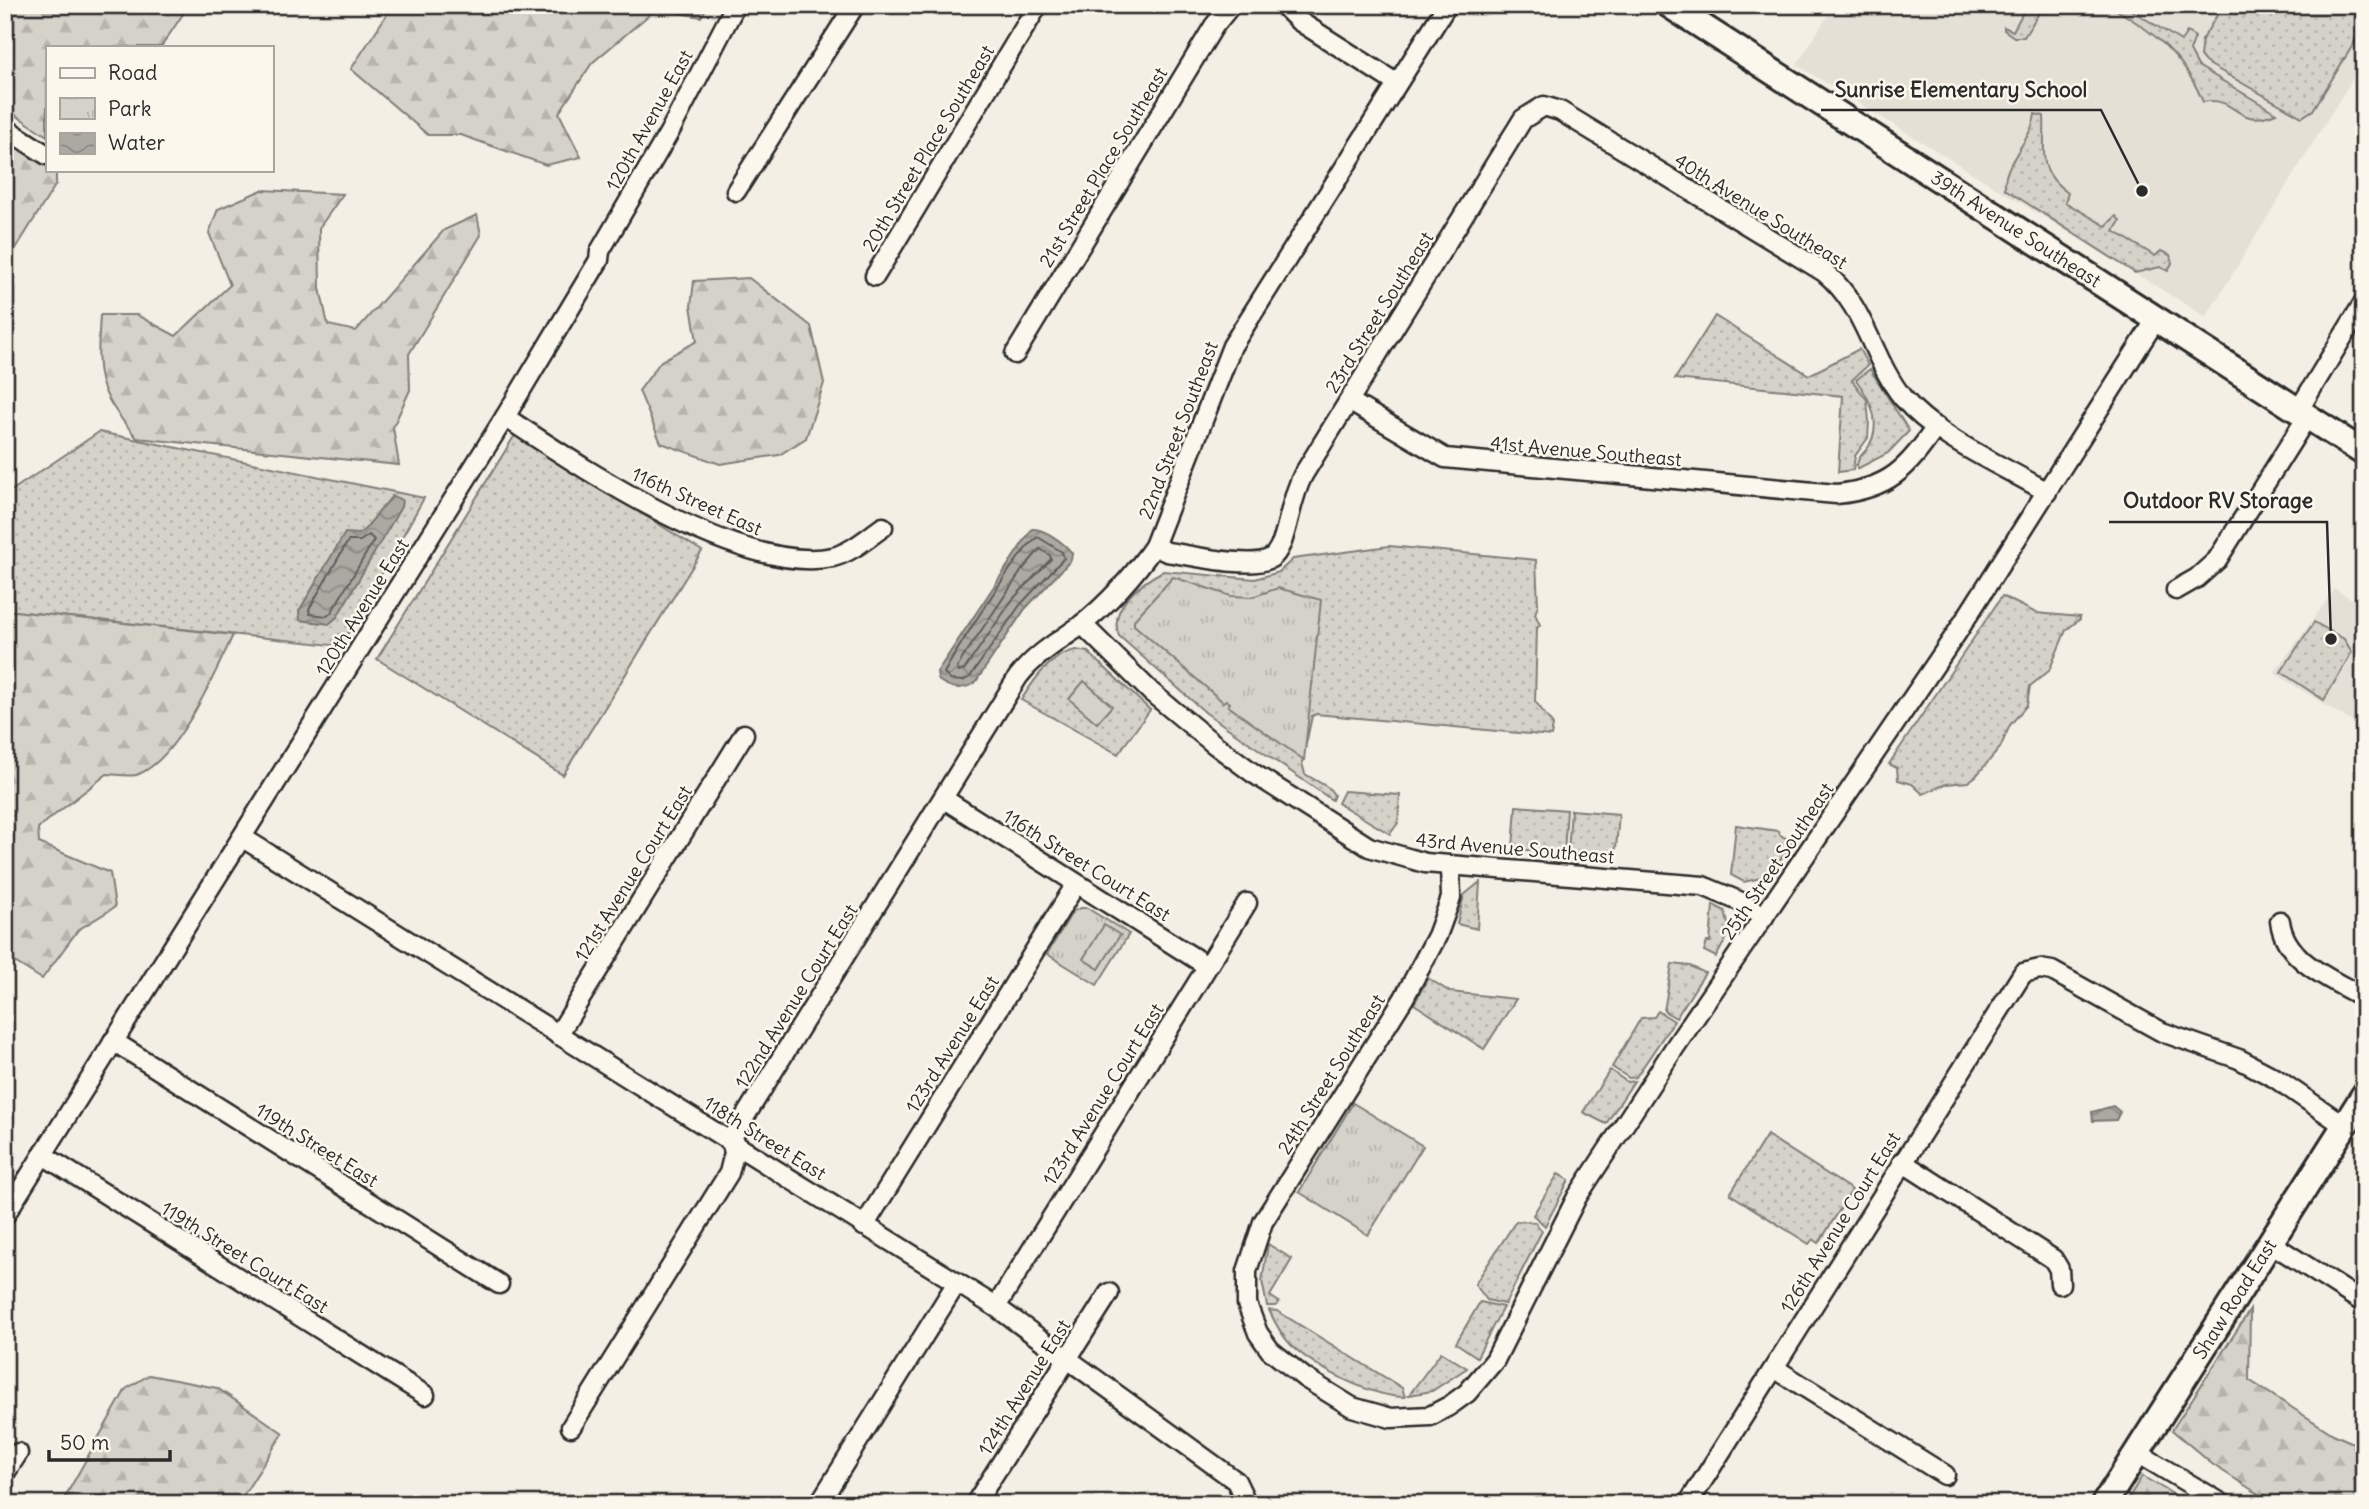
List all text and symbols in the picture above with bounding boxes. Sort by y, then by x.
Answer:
street label: 20th Street Place Southeast [857,40,999,256]
street label: 120th Avenue East [600,45,698,195]
legend [46,46,273,172]
text: Road [108,59,157,86]
street label: 21st Street Place Southeast [1034,63,1172,271]
callout: Sunrise Elementary School [1821,68,2101,110]
text: Sunrise Elementary School [1835,76,2087,103]
text: Park [108,95,151,122]
text: Water [108,129,166,156]
street label: 40th Avenue Southeast [1670,148,1852,274]
street label: 39th Avenue Southeast [1926,165,2106,292]
street label: 23rd Street Southeast [1320,227,1438,397]
street label: 22nd Street Southeast [1133,338,1223,522]
street label: 41st Avenue Southeast [1489,431,1683,471]
street label: 116th Street East [628,462,766,540]
callout: Outdoor RV Storage [2109,480,2327,522]
text: Outdoor RV Storage [2123,487,2313,514]
street label: 120th Avenue East [310,534,414,680]
street label: 25th Street Southeast [1716,778,1838,944]
street label: 121st Avenue Court East [569,781,697,965]
street label: 116th Street Court East [999,804,1175,926]
street label: 43rd Avenue Southeast [1415,827,1615,869]
street label: 122nd Avenue Court East [729,899,863,1093]
street label: 123rd Avenue East [900,971,1004,1117]
street label: 24th Street Southeast [1272,990,1390,1158]
street label: 123rd Avenue Court East [1037,999,1169,1189]
street label: 118th Street East [699,1091,831,1185]
street label: 119th Street East [251,1098,383,1192]
street label: 126th Avenue Court East [1775,1127,1905,1317]
street label: 119th Street Court East [157,1196,333,1318]
street label: Shaw Road East [2187,1234,2281,1364]
street label: 124th Avenue East [973,1315,1075,1459]
scale bar [49,1418,170,1462]
text: 50 m [60,1429,109,1456]

